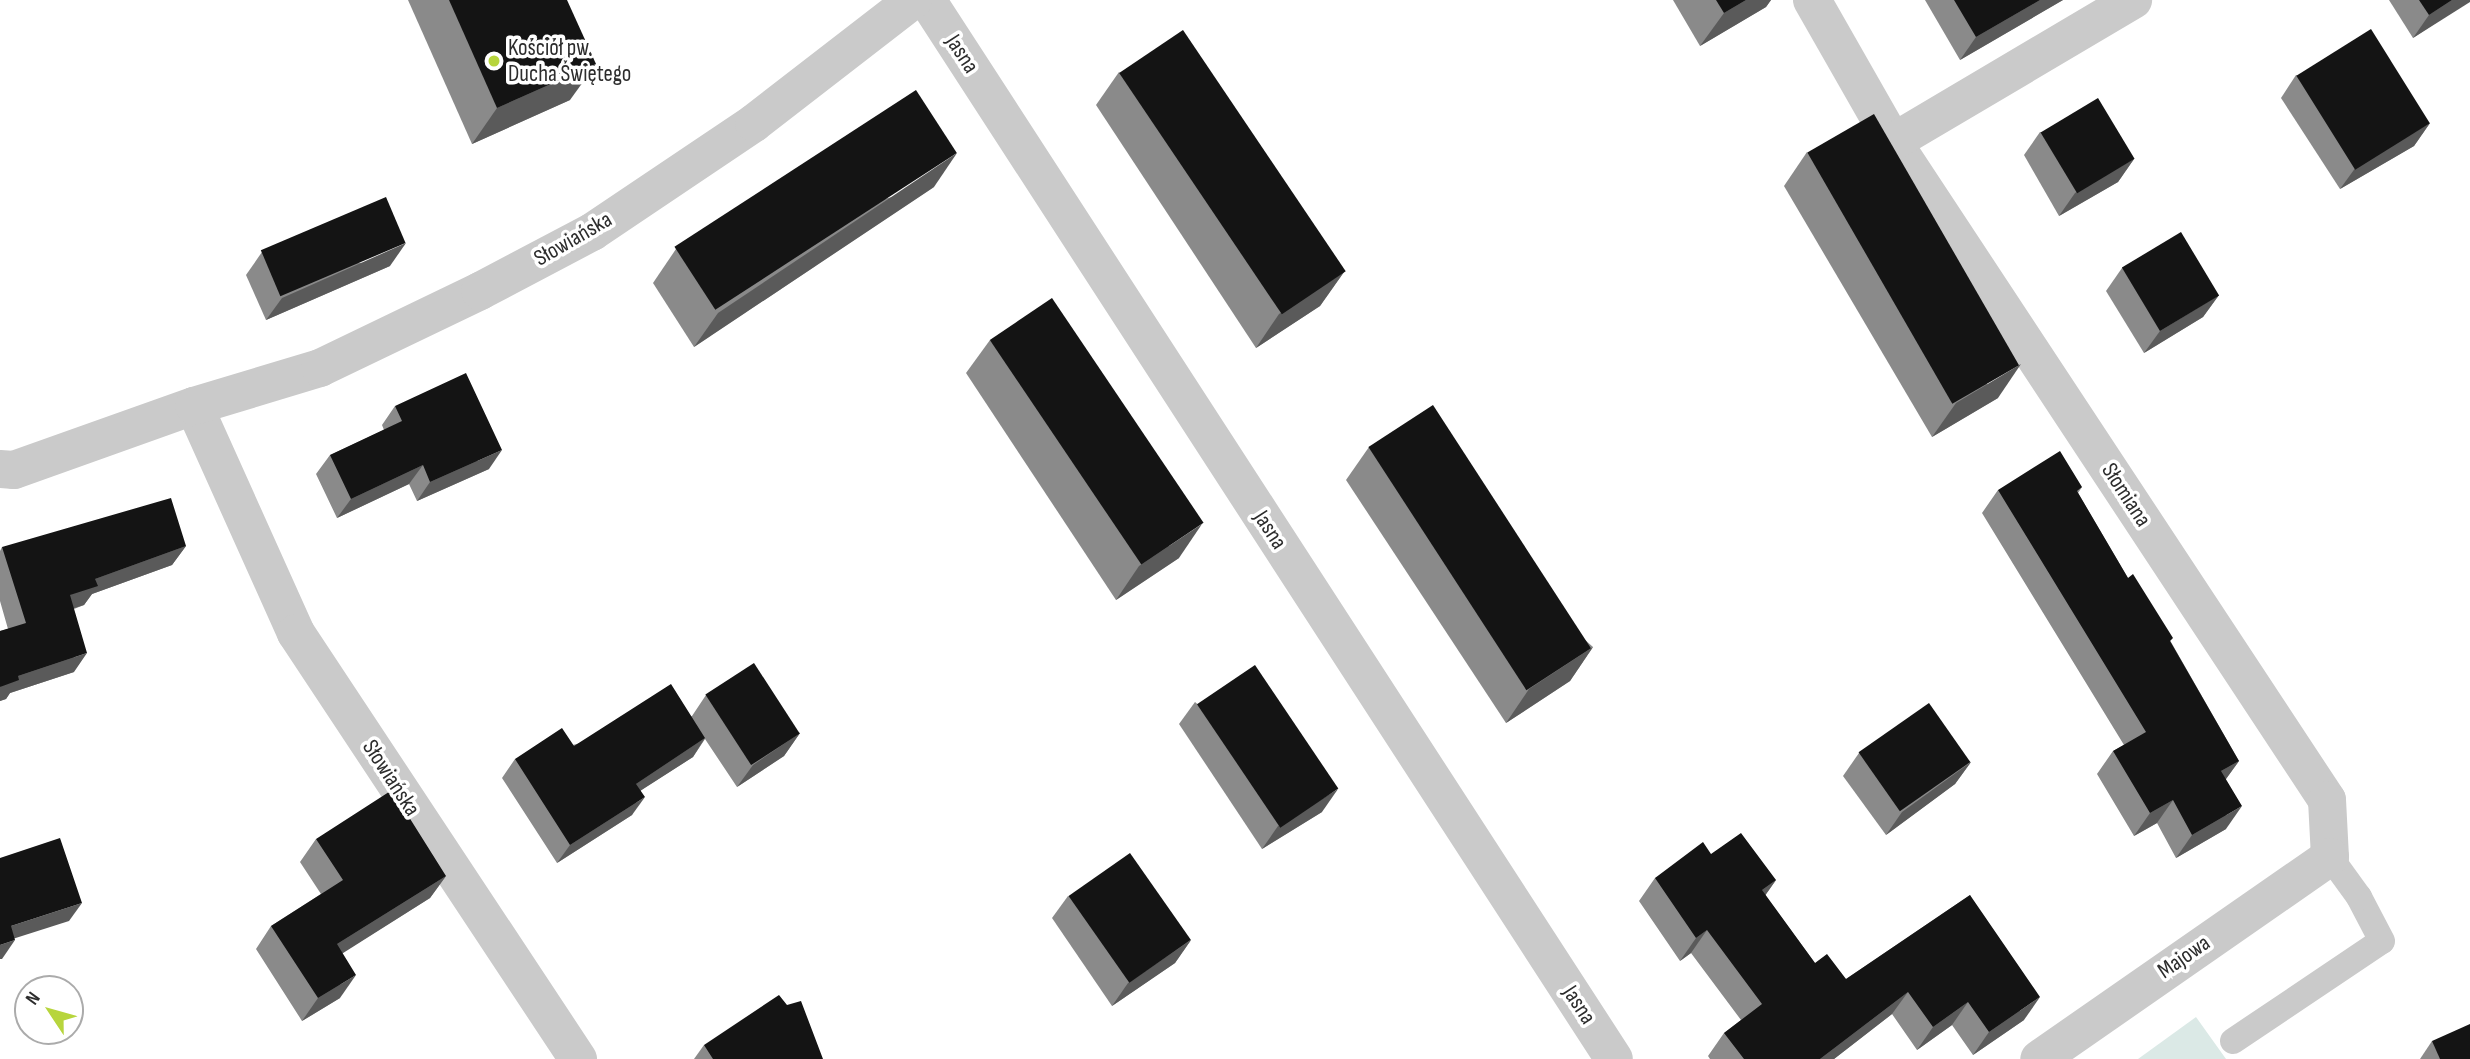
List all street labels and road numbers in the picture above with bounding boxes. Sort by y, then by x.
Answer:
street label: Jasna [939,29,985,79]
street label: Słowiańska [529,206,617,272]
street label: Słomiana [2095,458,2157,532]
street label: Jasna [1247,505,1293,555]
street label: Słowiańska [356,735,426,821]
street label: Majowa [2153,929,2215,985]
street label: Jasna [1556,980,1602,1030]

